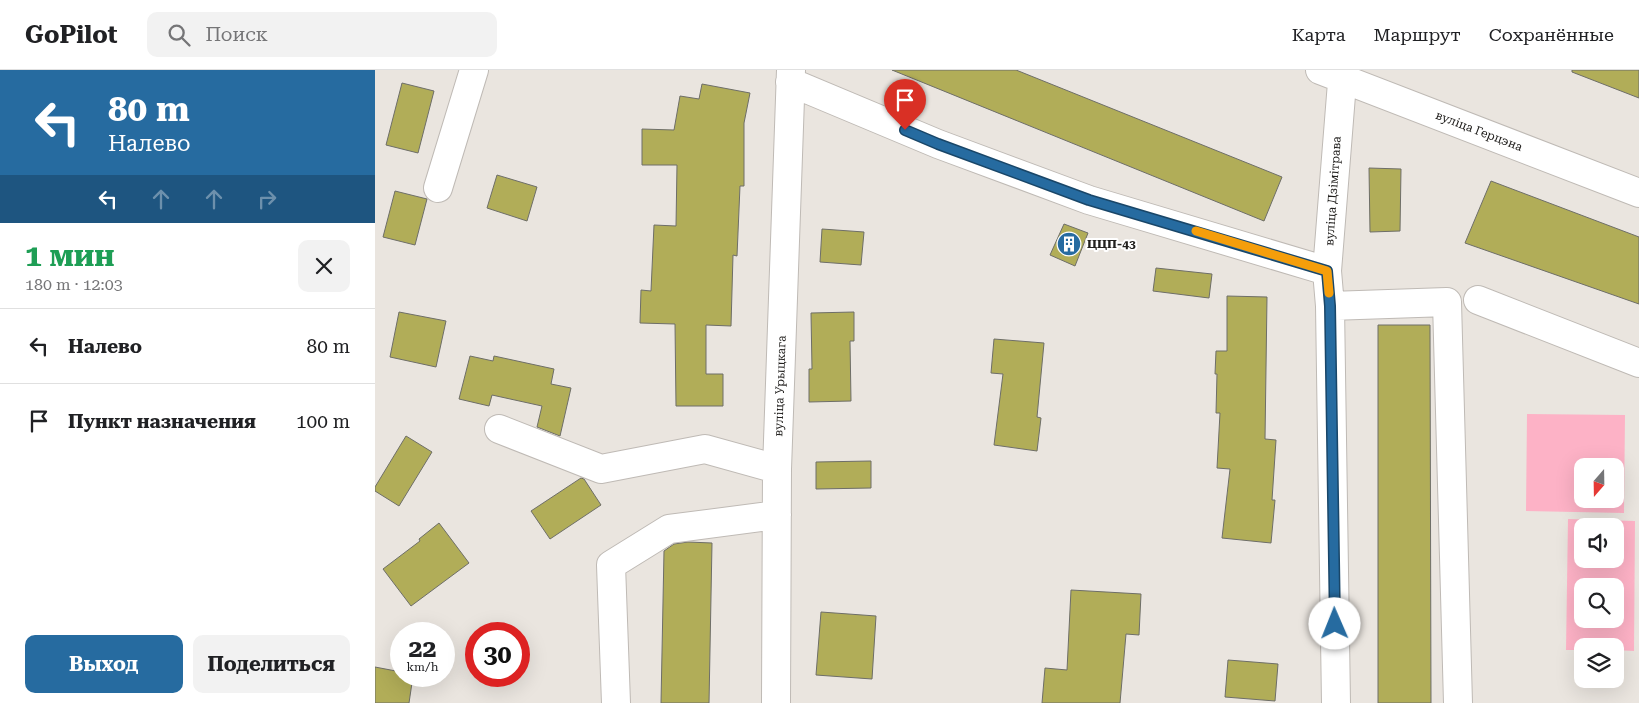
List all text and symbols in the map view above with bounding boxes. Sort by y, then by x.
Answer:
search box [147,12,497,57]
text: GoPilot [25,21,117,49]
icon: search [165,21,193,49]
text: Поиск [205,23,268,46]
text: Карта [1292,24,1346,45]
text: Маршрут [1374,24,1461,45]
text: Сохранённые [1489,24,1614,45]
pin [884,79,926,130]
icon: arrive [891,86,919,114]
text: 80 m [108,89,190,130]
icon: left [25,90,90,155]
street label: вуліца Герцэна [1434,108,1525,154]
text: Налево [108,131,191,156]
street label: вуліца Дзімітрава [1322,135,1344,246]
icon: left [94,185,122,213]
icon: ahead [147,185,175,213]
icon: ahead [200,185,228,213]
icon: right [253,185,281,213]
building icon: ЦЦП-43 [1056,231,1082,257]
place label: ЦЦП-43 [1087,237,1136,251]
text: 1 мин [25,238,115,273]
button: close [298,240,350,292]
text: 180 m · 12:03 [25,275,123,294]
icon: left [25,332,53,360]
text: Налево [68,335,142,358]
text: 80 m [307,335,350,358]
street label: вуліца Урыцкага [771,335,789,437]
icon: arrive [25,407,53,435]
text: Пункт назначения [68,410,256,433]
text: 100 m [296,410,350,433]
north arrow [1574,458,1624,508]
map controls [1574,458,1624,688]
button: sound [1574,518,1624,568]
button: search [1574,578,1624,628]
position arrow [1308,597,1360,649]
speed limit sign: 30 [465,622,530,687]
text: 22 [408,634,437,663]
button: Выход [25,635,183,693]
button: Поделиться [193,635,350,693]
button: layers [1574,638,1624,688]
text: km/h [406,660,439,674]

